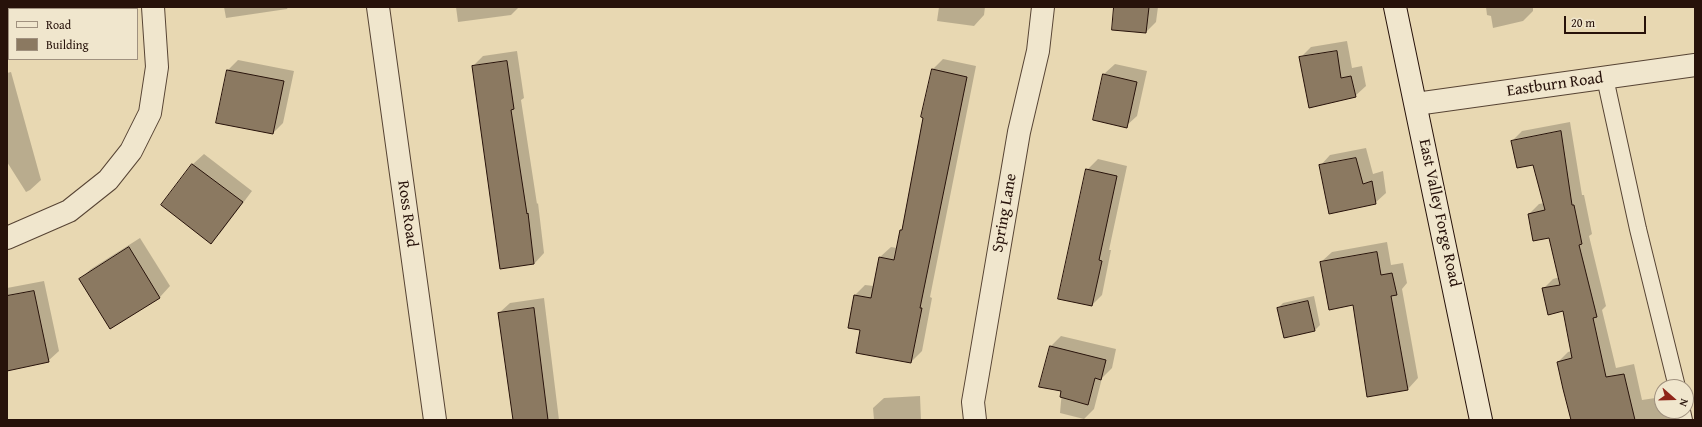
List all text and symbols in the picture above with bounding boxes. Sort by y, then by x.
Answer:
legend [8,8,138,60]
scale bar [1566,8,1648,34]
text: 20 m [1571,14,1595,31]
text: Road [46,16,71,33]
text: Building [46,36,89,53]
street label: Eastburn Road [1506,69,1604,101]
street label: East Valley Forge Road [1414,137,1464,289]
street label: Spring Lane [989,172,1021,254]
street label: Ross Road [393,179,421,249]
north arrow [1654,379,1694,419]
text: N [1676,397,1693,409]

